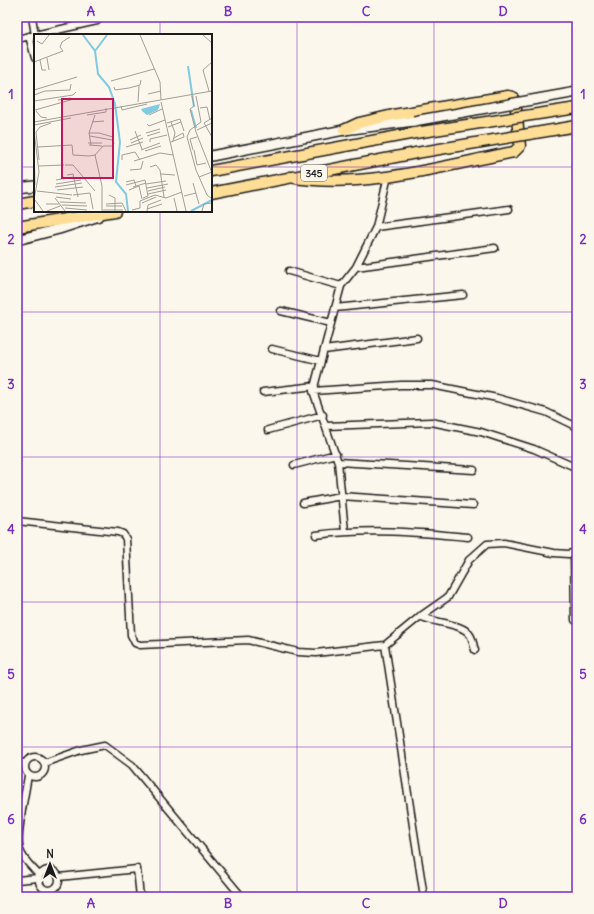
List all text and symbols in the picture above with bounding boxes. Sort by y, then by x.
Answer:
text: A [87,3,96,20]
text: B [224,3,233,20]
text: C [362,3,371,20]
text: D [498,3,508,20]
inset map [34,34,212,212]
text: 1 [8,86,14,103]
text: 1 [580,86,586,103]
road number: 345 [301,165,327,181]
text: 2 [7,231,15,248]
text: 2 [579,231,587,248]
text: 3 [7,376,15,393]
text: 3 [579,376,587,393]
text: 4 [7,521,15,538]
text: 4 [579,521,587,538]
text: 5 [7,666,15,683]
text: 5 [579,666,587,683]
text: 6 [7,811,15,828]
text: 6 [579,811,587,828]
north arrow [30,844,70,884]
text: N [46,847,54,861]
text: A [87,895,96,912]
text: B [224,895,233,912]
text: C [362,895,371,912]
text: D [498,895,508,912]

